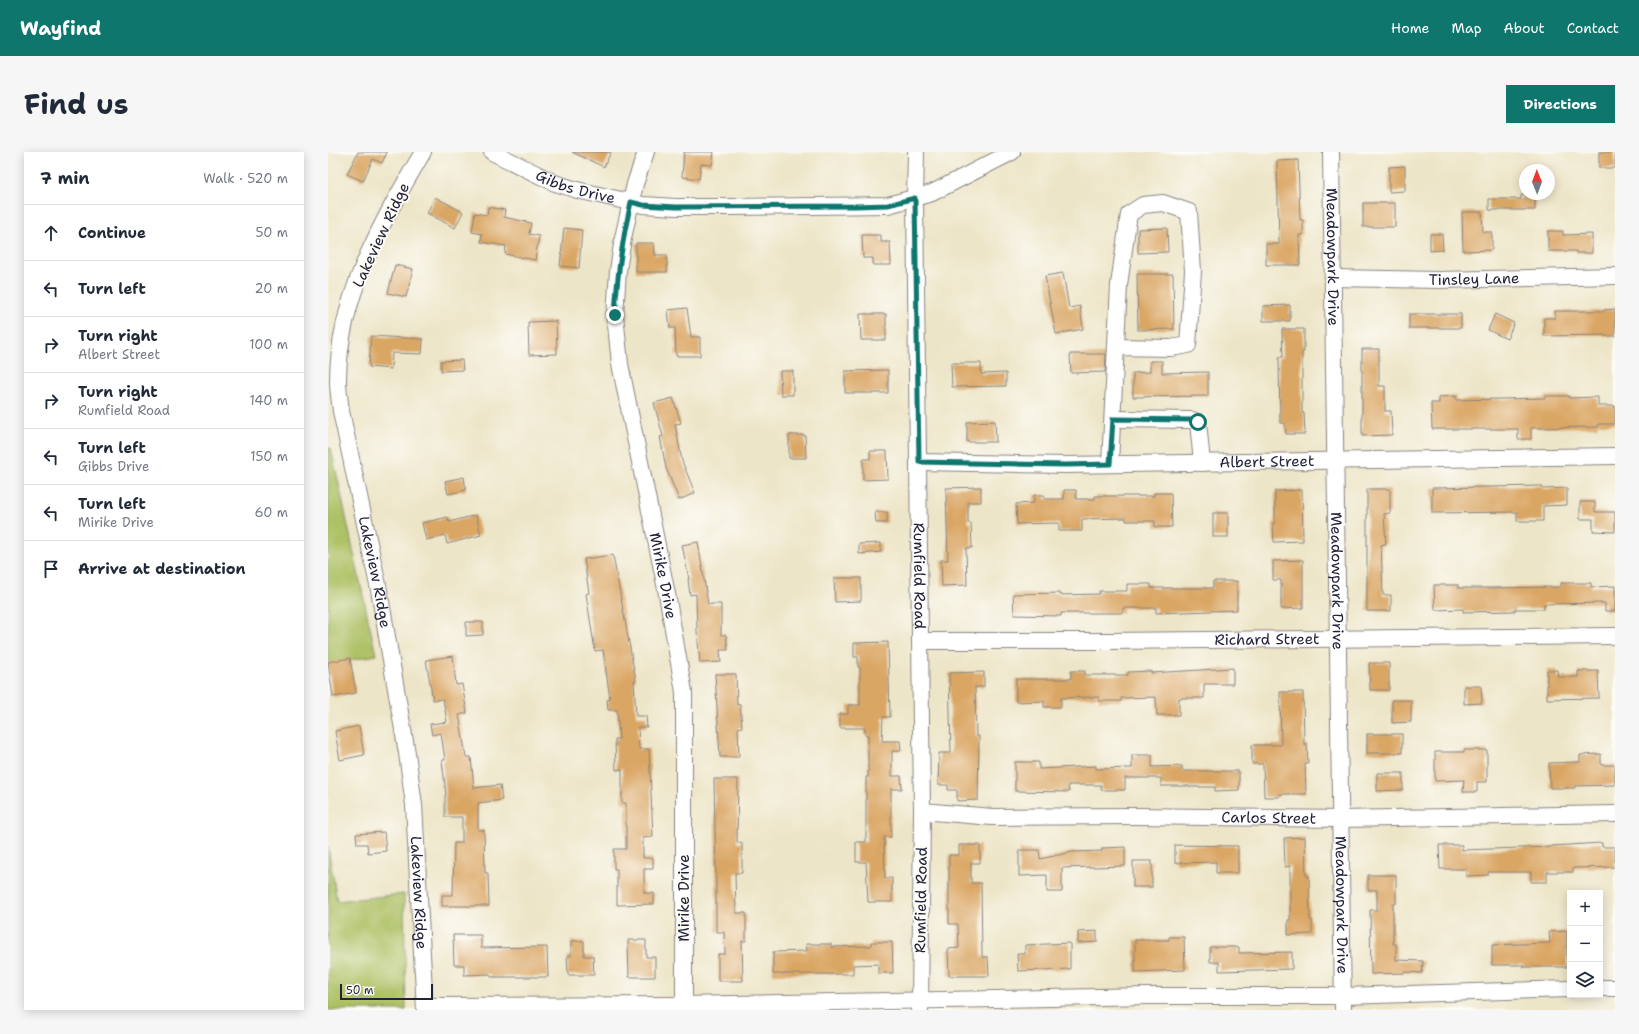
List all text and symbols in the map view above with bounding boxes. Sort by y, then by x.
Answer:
text: Wayfind [20,16,101,41]
text: Home [1391,19,1430,37]
text: Map [1452,19,1482,37]
text: About [1504,19,1545,37]
text: Contact [1567,19,1619,37]
text: Find us [24,85,129,123]
button: Directions [1506,85,1615,123]
north arrow [1519,164,1555,200]
street label: Gibbs Drive [532,165,617,208]
text: 7 min [40,167,90,189]
text: Walk · 520 m [203,170,288,187]
street label: Lakeview Ridge [348,179,414,291]
street label: Meadowpark Drive [1322,188,1343,326]
icon: ahead [40,222,62,244]
text: Continue [78,223,146,243]
text: 50 m [255,224,288,241]
street label: Tinsley Lane [1428,268,1520,290]
icon: left [40,278,62,300]
text: Turn left [78,279,146,299]
text: 20 m [255,280,288,297]
route end [606,306,624,324]
text: Turn right [78,326,158,346]
icon: right [40,334,62,356]
text: 100 m [249,336,288,353]
text: Albert Street [78,346,160,363]
text: Turn right [78,382,158,402]
icon: right [40,390,62,412]
text: 140 m [249,392,288,409]
text: Rumfield Road [78,402,170,419]
route start [1189,413,1207,431]
text: Turn left [78,438,146,458]
icon: left [40,446,62,468]
text: 150 m [250,448,288,465]
street label: Albert Street [1219,451,1315,472]
text: Gibbs Drive [78,458,149,475]
text: Turn left [78,494,146,514]
icon: left [40,502,62,524]
text: 60 m [255,504,288,521]
street label: Meadowpark Drive [1326,512,1348,650]
text: Mirike Drive [78,514,154,531]
street label: Lakeview Ridge [354,514,395,629]
street label: Rumfield Road [909,523,930,630]
street label: Mirike Drive [645,531,681,620]
icon: arrive [40,558,62,580]
text: Arrive at destination [78,559,246,579]
street label: Richard Street [1214,629,1320,650]
street label: Carlos Street [1221,807,1316,829]
street label: Lakeview Ridge [406,835,432,950]
street label: Meadowpark Drive [1331,836,1352,974]
street label: Rumfield Road [910,846,932,953]
street label: Mirike Drive [674,854,694,942]
map controls [1567,890,1603,998]
button: + [1567,890,1603,926]
button: − [1567,926,1603,962]
button: layers [1567,962,1603,998]
scale bar [340,982,433,1001]
text: 50 m [346,983,374,998]

